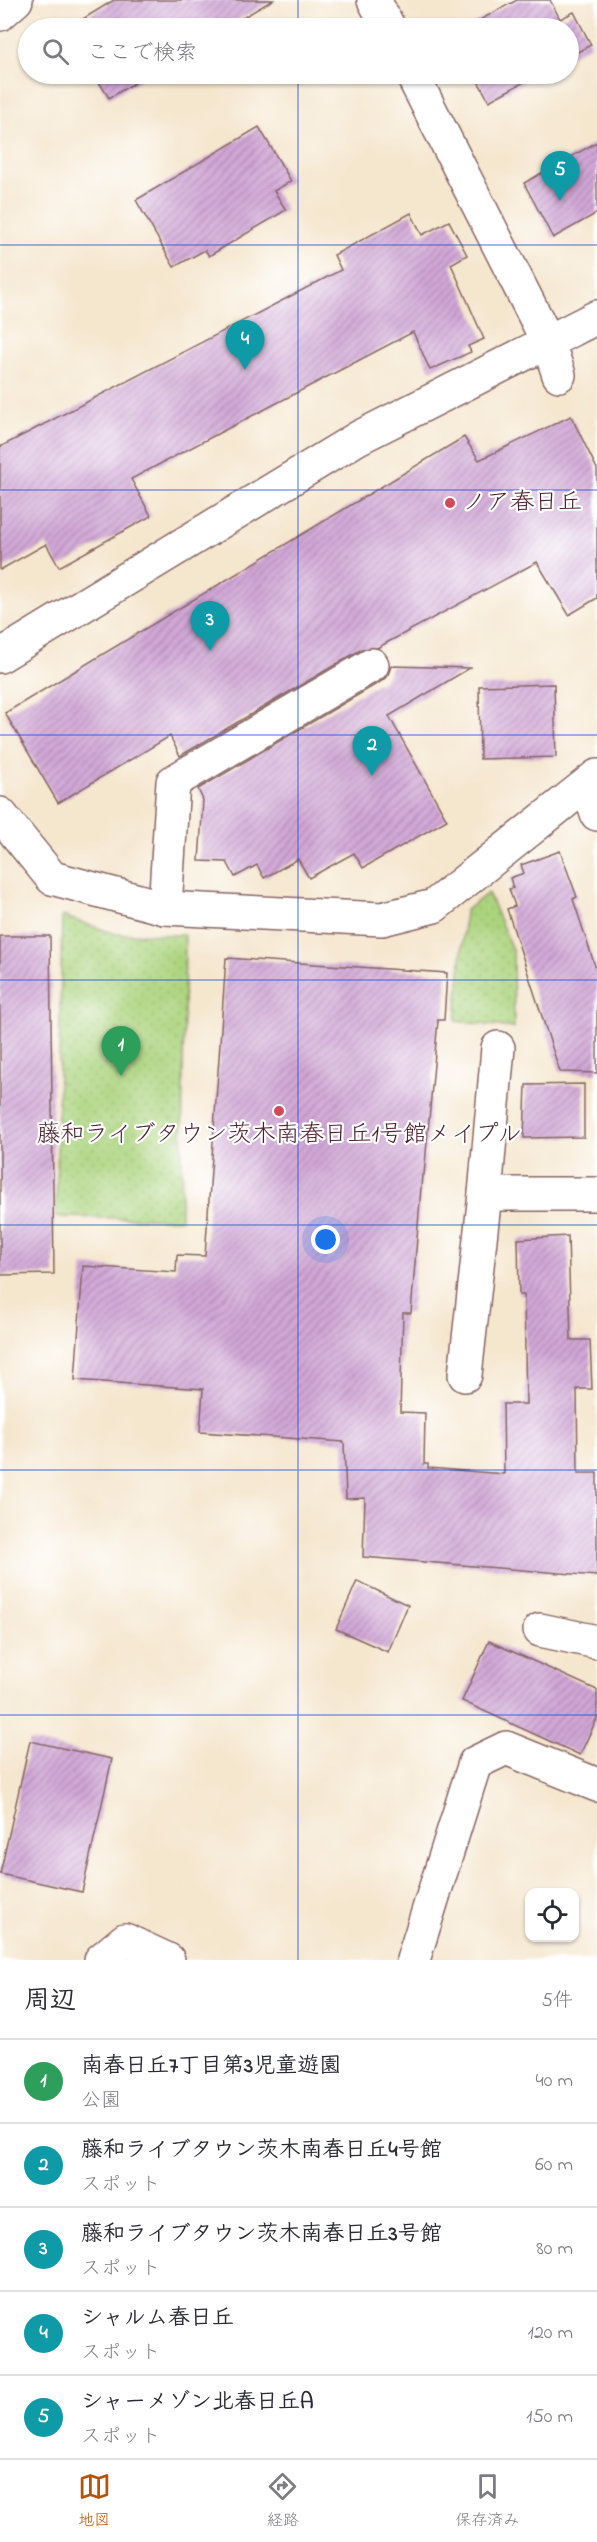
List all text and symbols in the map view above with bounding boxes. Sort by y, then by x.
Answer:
search box [18,18,579,84]
icon: search [39,35,72,68]
text: ここで検索 [87,38,197,70]
pin: 5 [540,152,580,201]
pin: 4 [226,320,264,370]
place label: ノア春日丘 [462,486,582,521]
marker: ノア春日丘 [443,496,457,510]
pin: 3 [190,602,230,651]
pin: 2 [352,726,392,776]
pin: 1 [102,1026,140,1076]
marker: 藤和ライブタウン茨木南春日丘1号館メイプル [272,1104,286,1118]
place label: 藤和ライブタウン茨木南春日丘1号館メイプル [36,1118,522,1153]
your location [311,1225,340,1254]
map controls [525,1888,579,1942]
button: locate [525,1888,579,1942]
text: 周辺 [24,1983,76,2021]
text: 5件 [542,1987,573,2016]
text: 南春日丘7丁目第3児童遊園 [81,2051,341,2083]
text: 1 [40,2067,47,2096]
text: 40 m [536,2067,573,2096]
text: 公園 [81,2087,121,2116]
text: 藤和ライブタウン茨木南春日丘4号館 [81,2135,442,2167]
text: 2 [39,2151,48,2180]
text: 60 m [535,2151,573,2180]
text: スポット [81,2171,161,2200]
text: 藤和ライブタウン茨木南春日丘3号館 [81,2219,442,2251]
text: 3 [39,2235,48,2264]
text: 80 m [536,2235,573,2264]
text: スポット [81,2255,161,2284]
text: シャルム春日丘 [81,2303,234,2335]
text: 4 [39,2319,48,2348]
text: 120 m [528,2319,573,2348]
text: スポット [81,2339,161,2368]
text: シャーメゾン北春日丘A [81,2387,314,2419]
text: 5 [38,2403,49,2432]
text: 150 m [526,2403,573,2432]
text: スポット [81,2423,161,2452]
tab: 地図 [78,2470,111,2533]
tab: 経路 [266,2470,299,2533]
tab: 保存済み [455,2470,519,2533]

